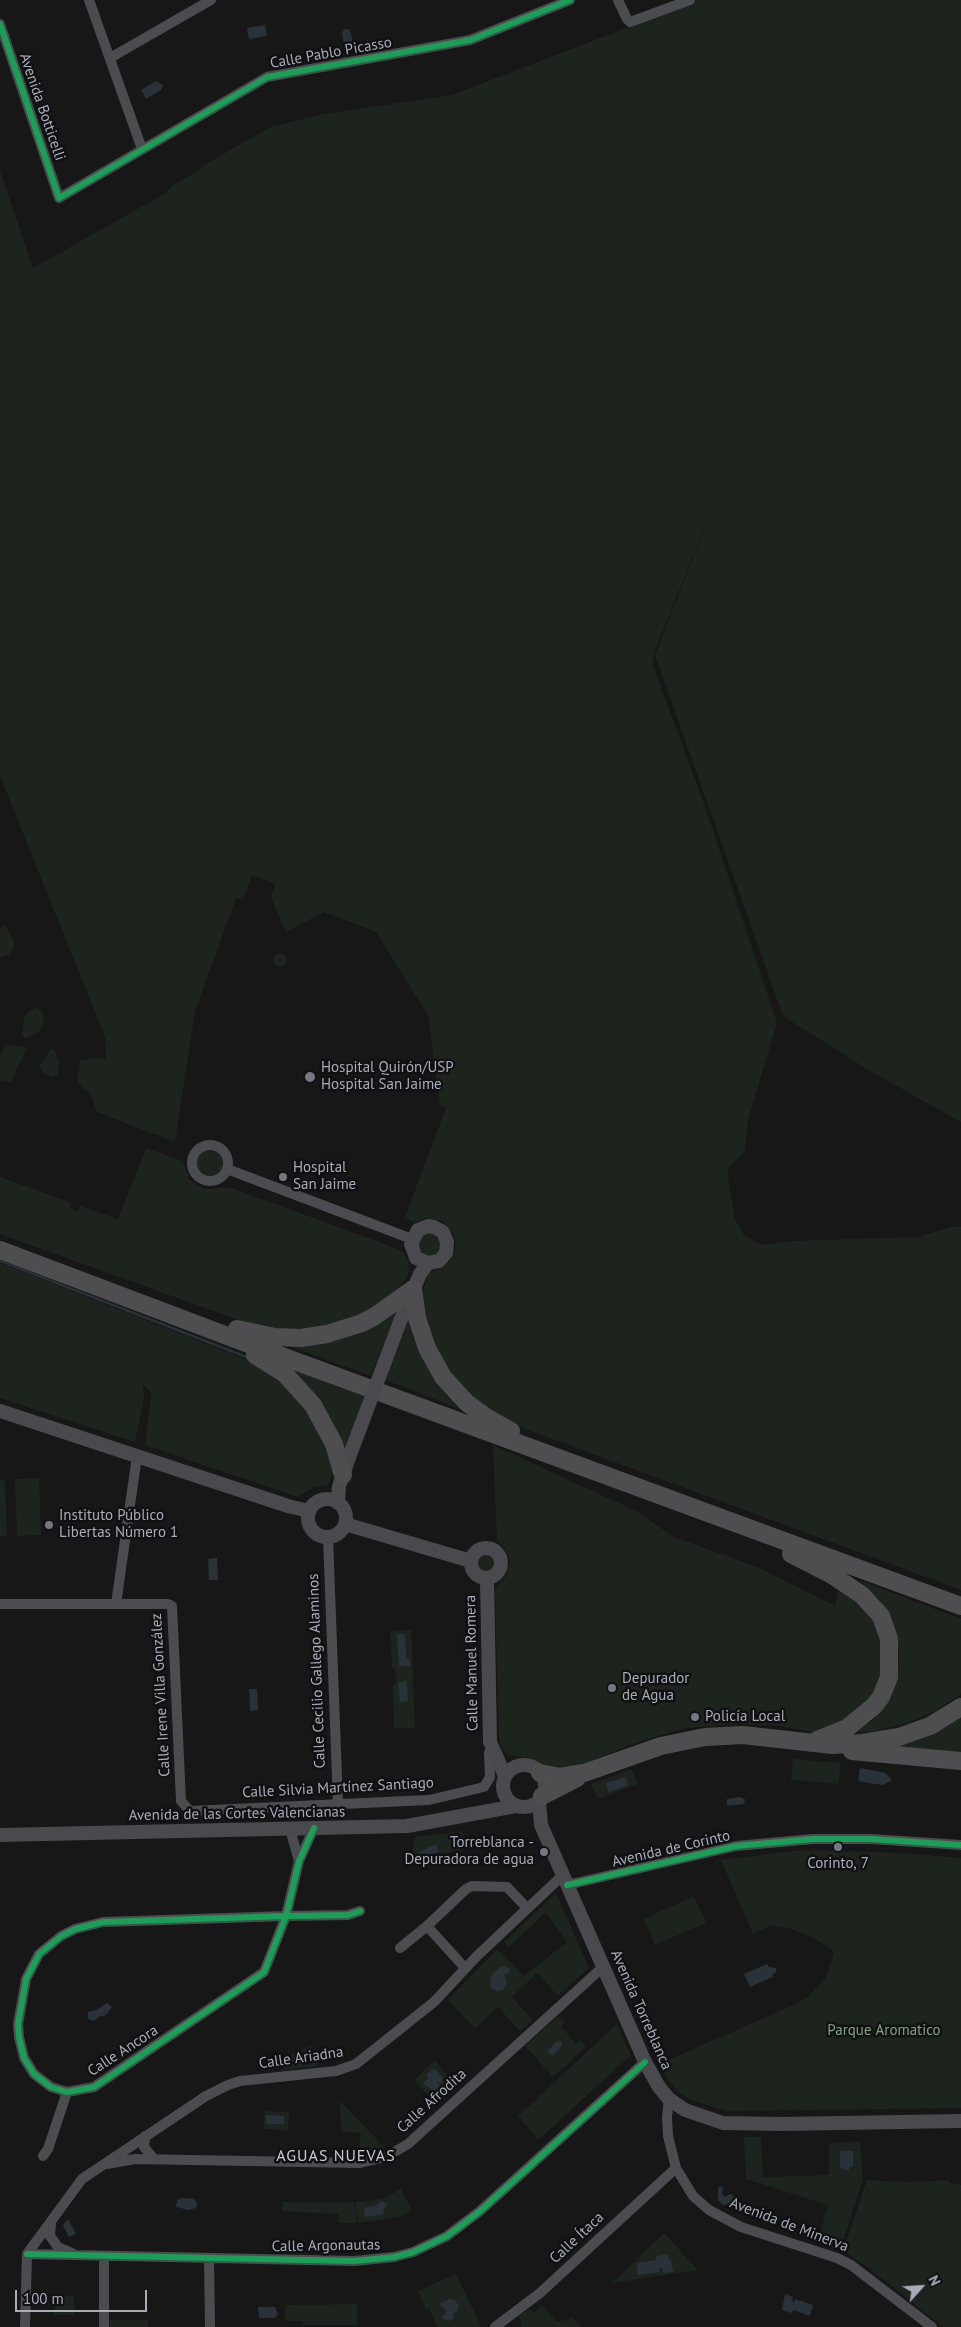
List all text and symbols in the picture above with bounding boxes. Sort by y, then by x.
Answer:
street label: Calle Pablo Picasso [269,33,393,73]
street label: Avenida Botticelli [15,51,69,163]
place label: Hospital Quirón/USP Hospital San Jaime [321,1059,454,1094]
marker: Hospital Quirón/USP Hospital San Jaime [303,1070,317,1084]
place label: Hospital San Jaime [293,1159,356,1194]
marker: Hospital San Jaime [277,1171,289,1183]
place label: Instituto Público Libertas Número 1 [59,1507,178,1542]
marker: Instituto Público Libertas Número 1 [43,1519,55,1531]
street label: Calle Cecilio Gallego Alaminos [305,1573,329,1769]
street label: Calle Manuel Romera [462,1595,482,1731]
street label: Calle Irene Villa González [148,1613,174,1777]
place label: Depurador de Agua [622,1670,689,1705]
marker: Depurador de Agua [606,1682,618,1694]
place label: Policía Local [705,1708,785,1726]
marker: Policía Local [689,1711,701,1723]
street label: Calle Silvia Martínez Santiago [242,1774,434,1802]
street label: Avenida de las Cortes Valencianas [129,1803,345,1825]
street label: Avenida de Corinto [610,1827,732,1871]
place label: Torreblanca - Depuradora de agua [404,1834,534,1869]
marker: Corinto, 7 [832,1841,844,1853]
marker: Torreblanca - Depuradora de agua [538,1846,550,1858]
place label: Corinto, 7 [807,1855,869,1873]
street label: Avenida Torreblanca [606,1947,676,2073]
street label: Calle Ancora [85,2022,161,2080]
park label: Parque Aromatico [827,2022,941,2040]
street label: Calle Ariadna [258,2043,344,2073]
street label: Calle Afrodita [393,2065,471,2137]
district label: AGUAS NUEVAS [275,2146,397,2166]
street label: Avenida de Minerva [727,2194,851,2256]
street label: Calle Ítaca [546,2208,608,2268]
street label: Calle Argonautas [272,2236,380,2256]
north arrow [896,2262,946,2312]
text: N [924,2272,945,2288]
scale bar [18,2280,150,2312]
text: 100 m [23,2289,64,2308]

